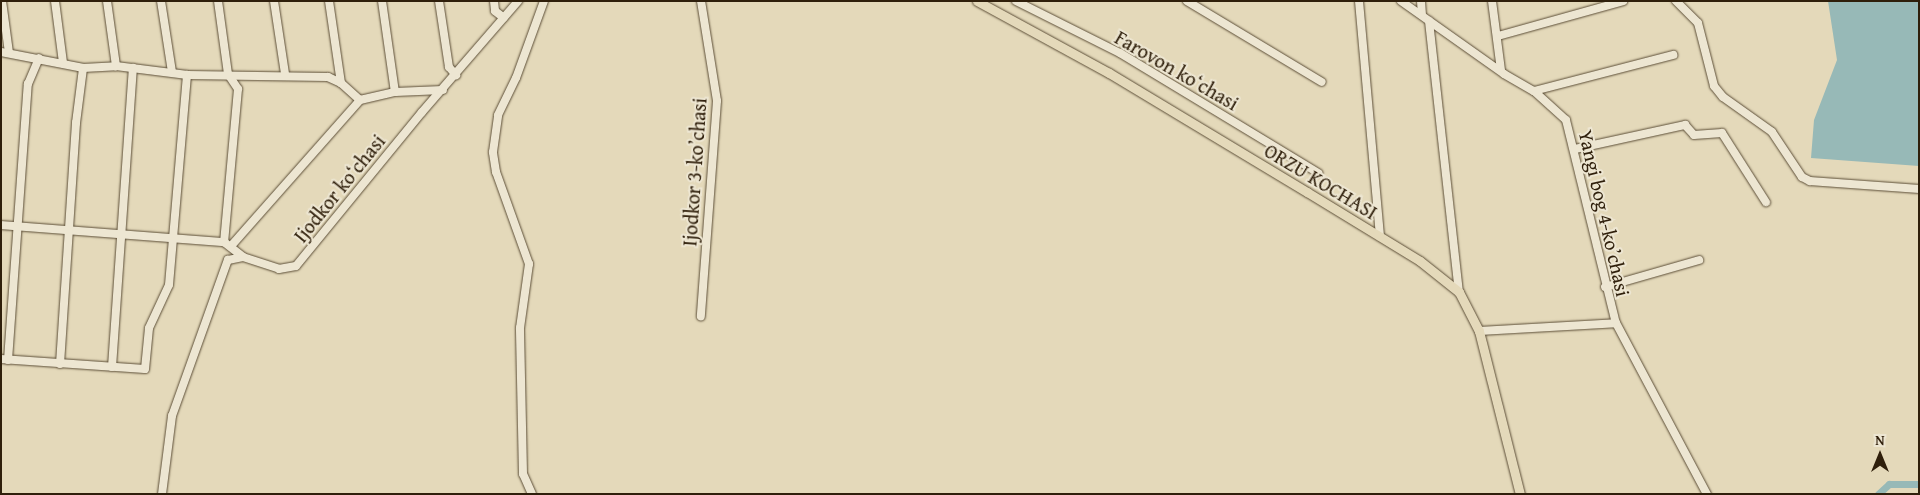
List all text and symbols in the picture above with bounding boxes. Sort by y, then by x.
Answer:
street label: Farovon koʻchasi [1111,25,1243,115]
street label: Ijodkor 3-koʼchasi [677,97,711,247]
street label: Yangi bog 4-koʼchasi [1574,127,1636,299]
street label: Ijodkor koʻchasi [288,129,390,247]
street label: ORZU KOCHASI [1260,138,1382,224]
north arrow [1855,430,1905,480]
text: N [1875,430,1885,450]

